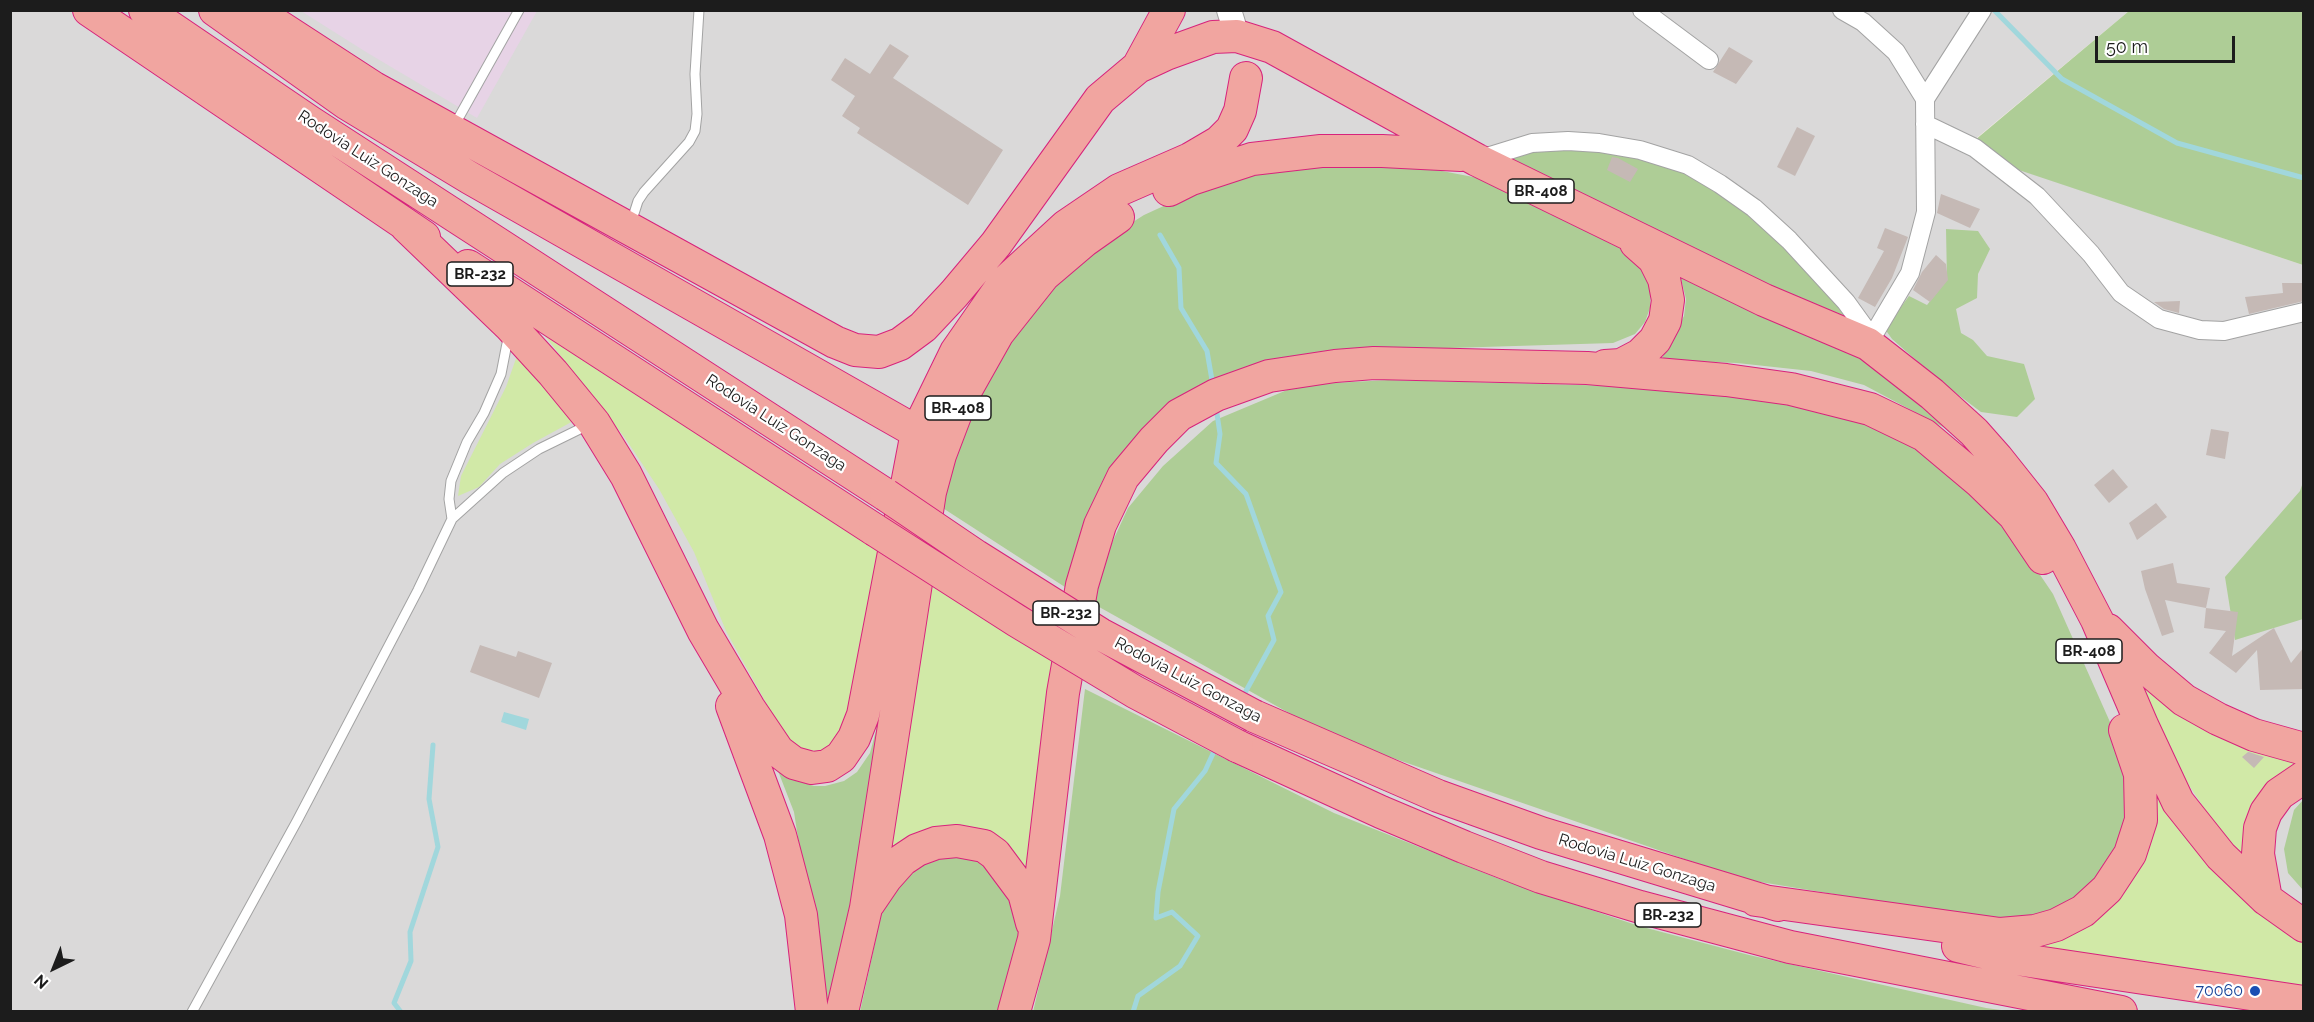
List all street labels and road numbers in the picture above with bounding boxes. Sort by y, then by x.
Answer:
street label: Rodovia Luiz Gonzaga [294,106,442,212]
road number: BR-408 [1508,179,1574,203]
road number: BR-232 [447,262,513,286]
street label: Rodovia Luiz Gonzaga [702,370,850,476]
road number: BR-408 [925,396,991,420]
road number: BR-232 [1033,601,1099,625]
street label: Rodovia Luiz Gonzaga [1111,633,1265,727]
road number: BR-408 [2056,639,2122,663]
street label: Rodovia Luiz Gonzaga [1556,830,1718,896]
road number: BR-232 [1635,903,1701,927]

